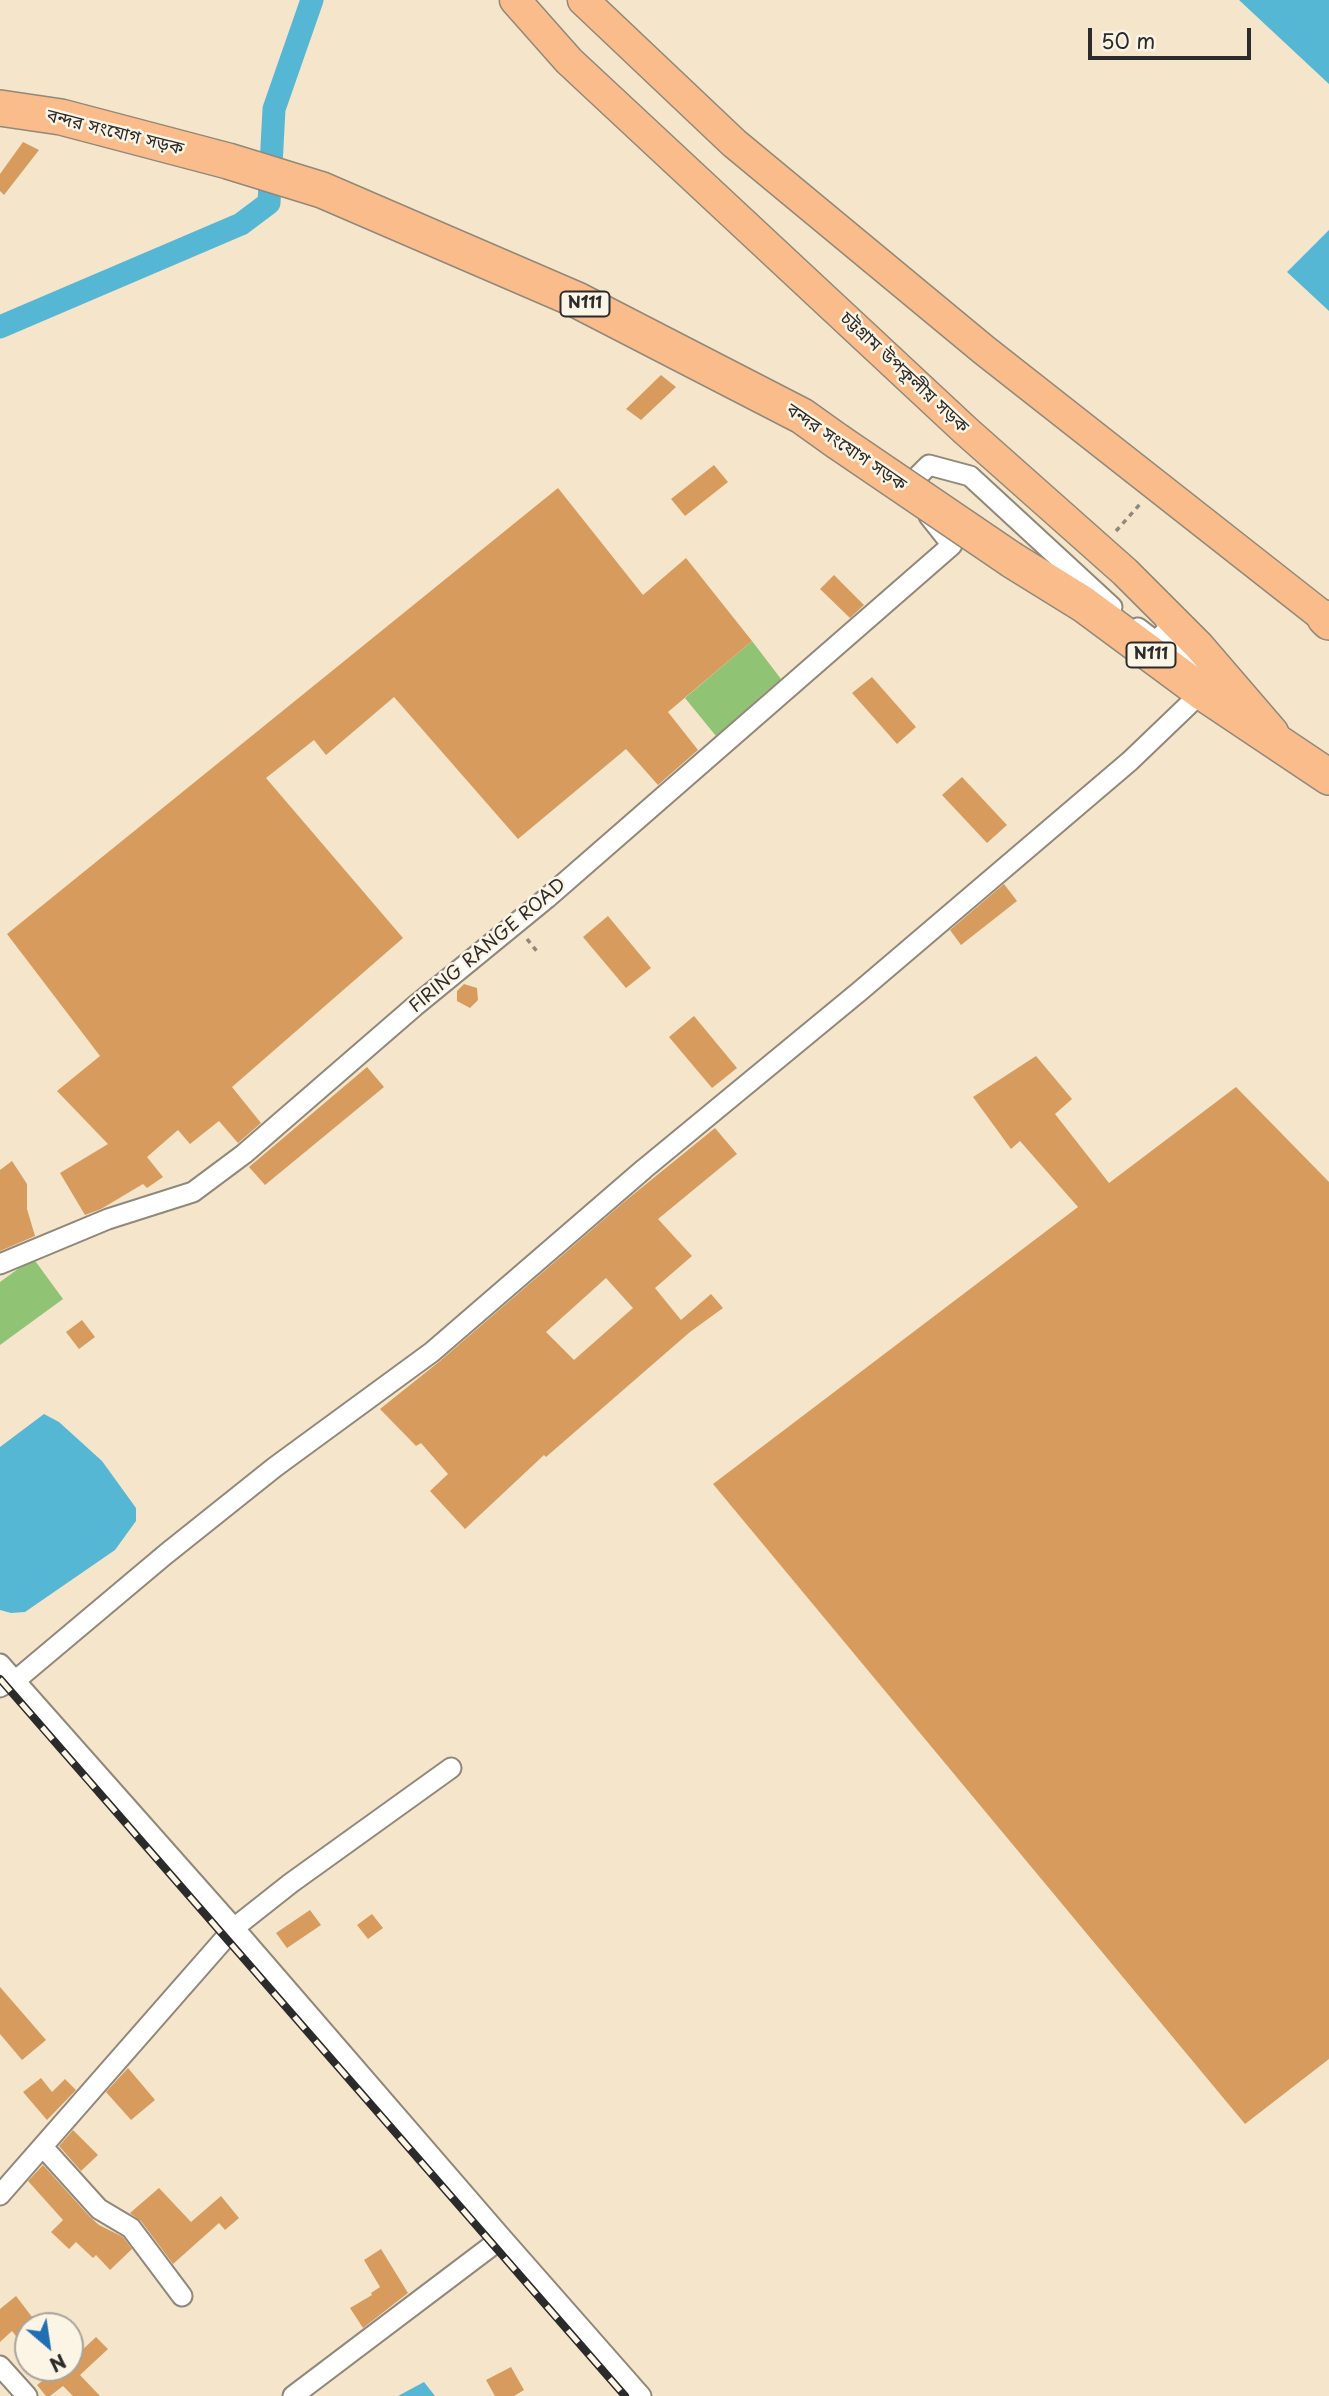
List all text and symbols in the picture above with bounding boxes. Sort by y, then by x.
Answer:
scale bar [1091,14,1254,58]
text: 50 m [1101,24,1155,56]
street label: বন্দর সংযোগ সড়ক [44,106,186,160]
road number: N111 [560,292,610,316]
street label: চট্টগ্রাম উপকূলীয় সড়ক [835,308,973,438]
street label: বন্দর সংযোগ সড়ক [782,400,910,496]
road number: N111 [1126,642,1176,668]
street label: FIRING RANGE ROAD [405,874,571,1018]
north arrow [14,2312,84,2382]
text: N [45,2348,72,2380]

